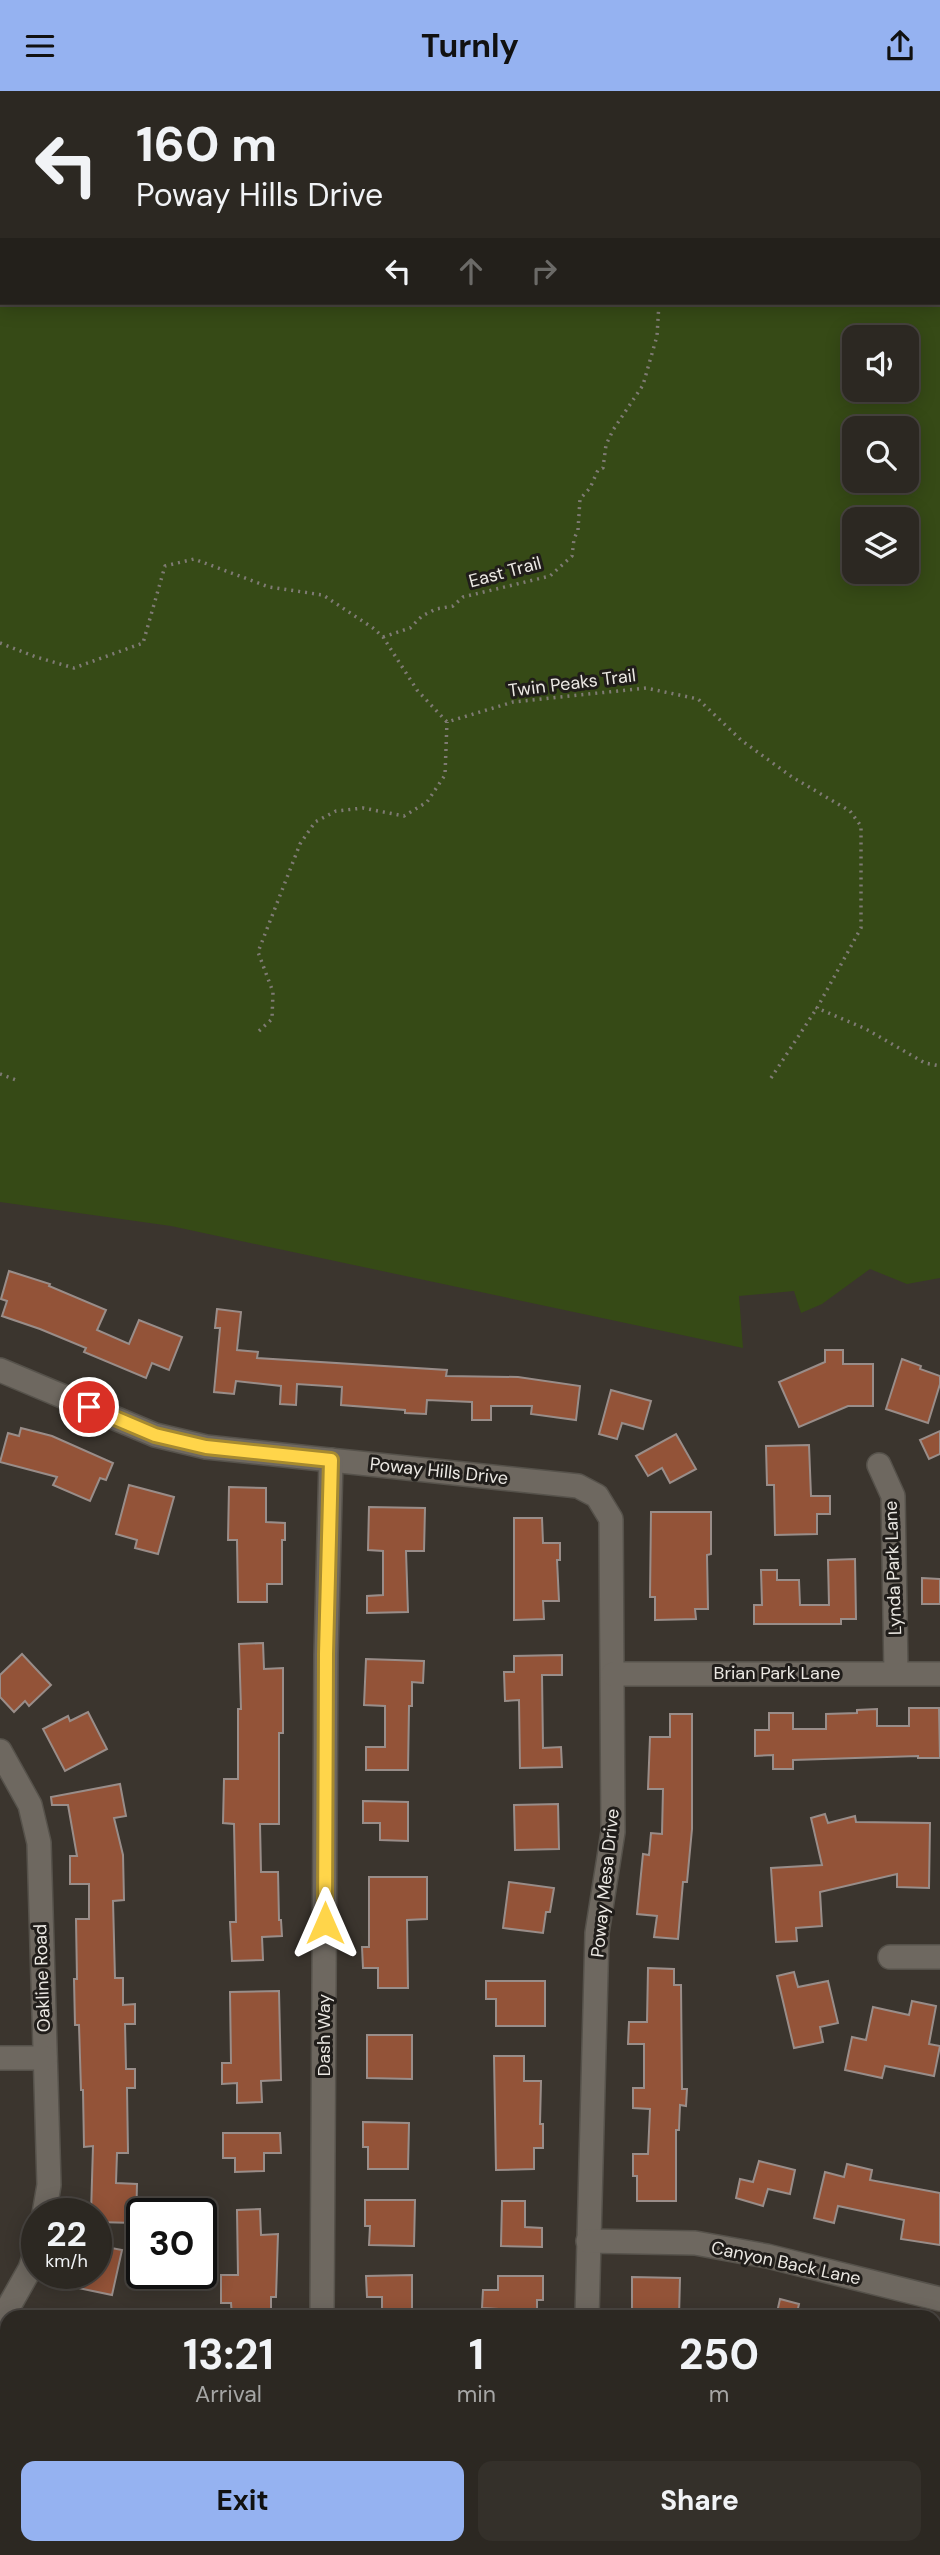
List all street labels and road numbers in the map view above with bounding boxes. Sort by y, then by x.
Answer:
street label: East Trail [466,551,544,593]
street label: Twin Peaks Trail [507,663,637,703]
street label: Poway Hills Drive [369,1452,509,1490]
street label: Lynda Park Lane [879,1500,907,1636]
street label: Brian Park Lane [714,1661,840,1685]
street label: Poway Mesa Drive [585,1807,625,1959]
street label: Oakline Road [28,1923,56,2033]
street label: Dash Way [312,1994,336,2076]
street label: Canyon Back Lane [709,2235,863,2291]

